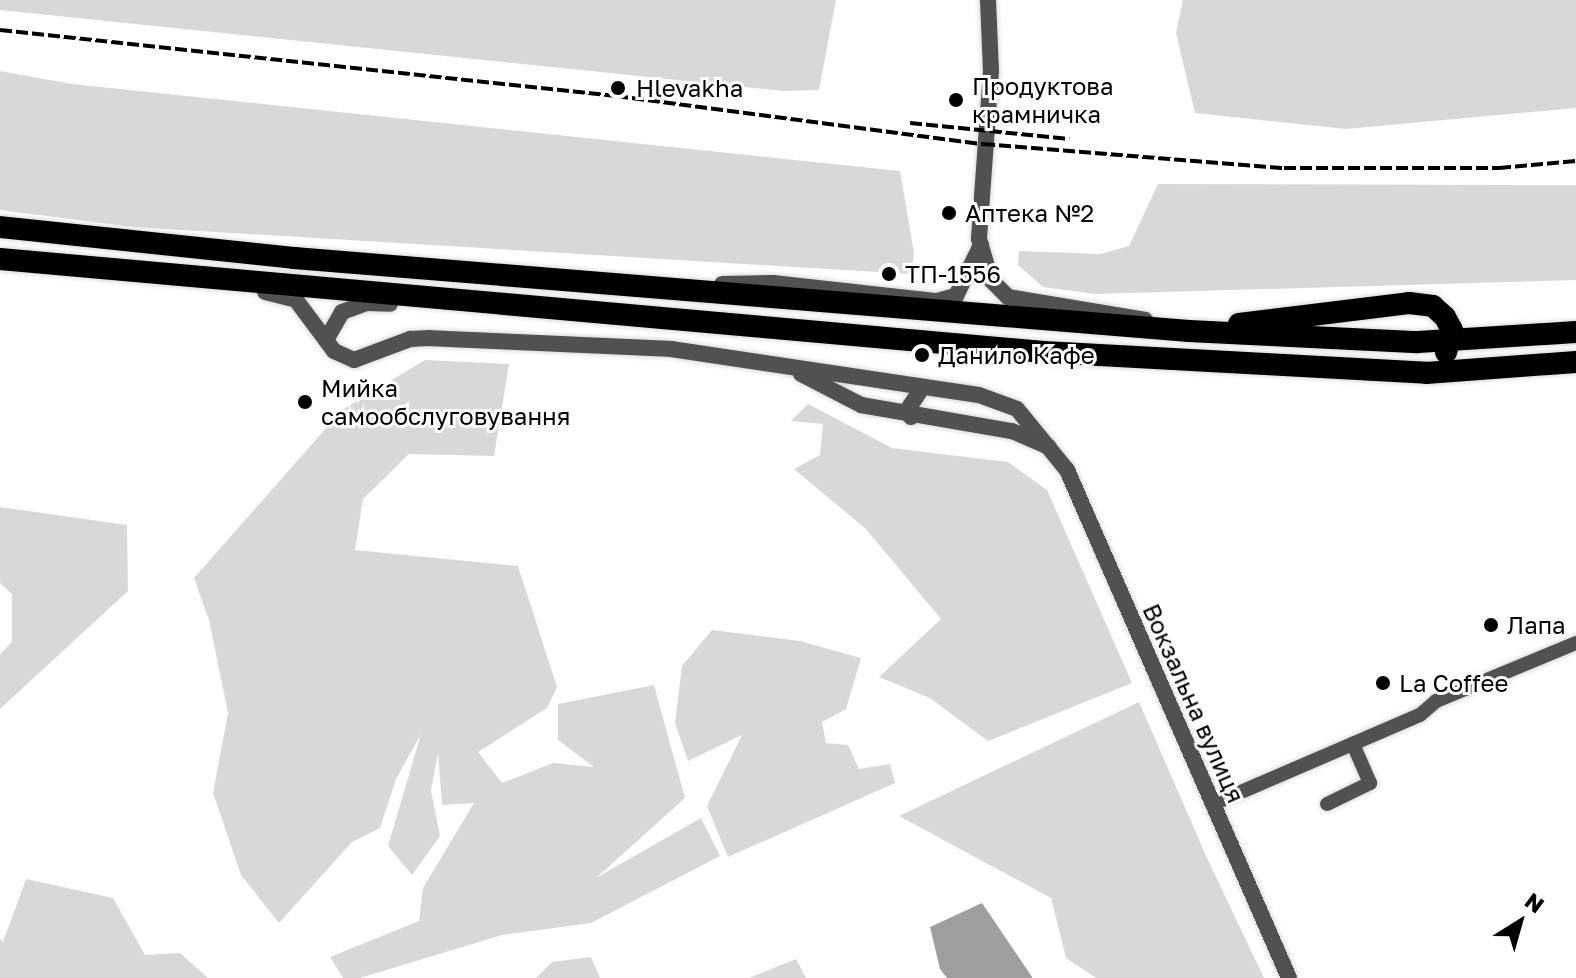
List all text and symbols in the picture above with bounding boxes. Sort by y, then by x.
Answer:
place label: Продуктова крамничка [972,72,1113,128]
place label: Hlevakha [636,74,743,102]
marker: Hlevakha [607,77,629,99]
marker: Продуктова крамничка [947,91,965,109]
place label: Аптека №2 [965,199,1094,227]
marker: Аптека №2 [940,204,958,222]
place label: ТП-1556 [905,260,1001,288]
marker: ТП-1556 [880,265,898,283]
place label: Данило Кафе [938,341,1095,369]
marker: Данило Кафе [913,346,931,364]
place label: Мийка самообслуговування [321,374,570,430]
marker: Мийка самообслуговування [296,393,314,411]
street label: Вокзальна вулиця [1137,599,1251,807]
place label: Лапа [1507,611,1566,639]
marker: Лапа [1482,616,1500,634]
place label: La Coffee [1399,669,1508,697]
marker: La Coffee [1374,674,1392,692]
north arrow [1480,882,1560,962]
text: N [1520,887,1550,918]

